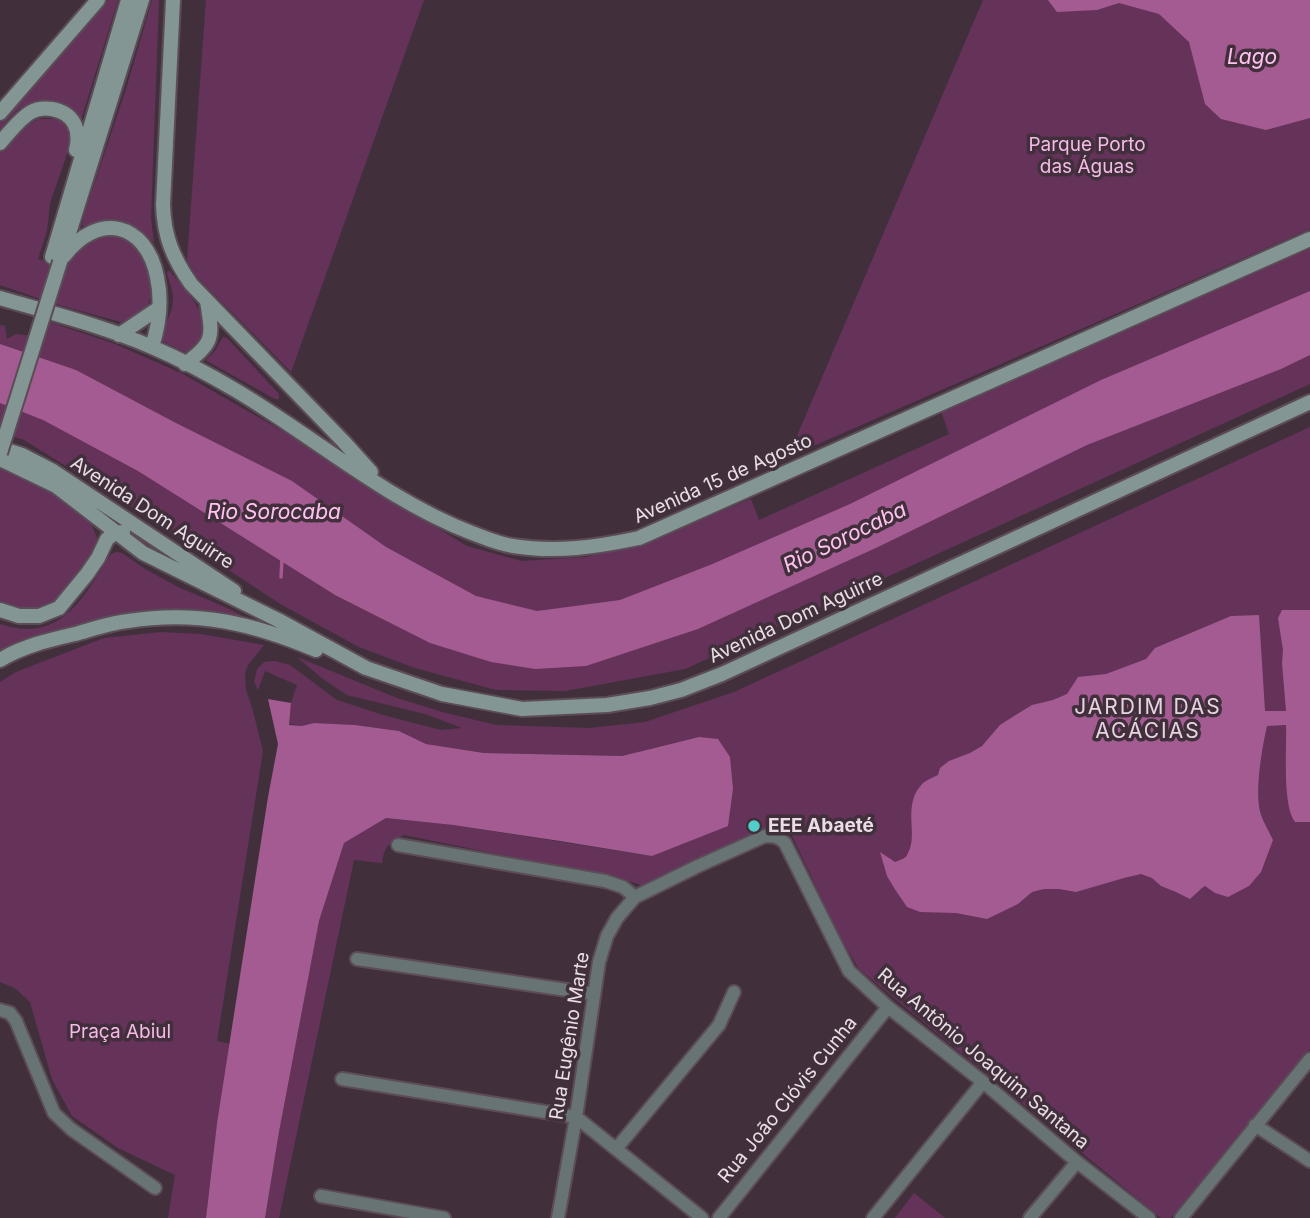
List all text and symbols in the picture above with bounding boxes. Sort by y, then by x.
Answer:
water label: Lago [1227,45,1277,71]
park label: Parque Porto das Águas [1028,134,1146,178]
street label: Avenida 15 de Agosto [630,429,816,529]
street label: Avenida Dom Aguirre [66,452,238,574]
water label: Rio Sorocaba [779,497,911,579]
water label: Rio Sorocaba [207,500,341,526]
street label: Avenida Dom Aguirre [705,568,887,668]
district label: JARDIM DAS ACÁCIAS [1075,695,1221,745]
place label: EEE Abaeté [768,815,874,837]
marker: EEE Abaeté [746,818,762,834]
street label: Rua Eugênio Marte [545,950,595,1122]
street label: Rua Antônio Joaquim Santana [873,964,1093,1154]
street label: Rua João Clóvis Cunha [714,1012,862,1188]
park label: Praça Abiul [69,1021,171,1043]

